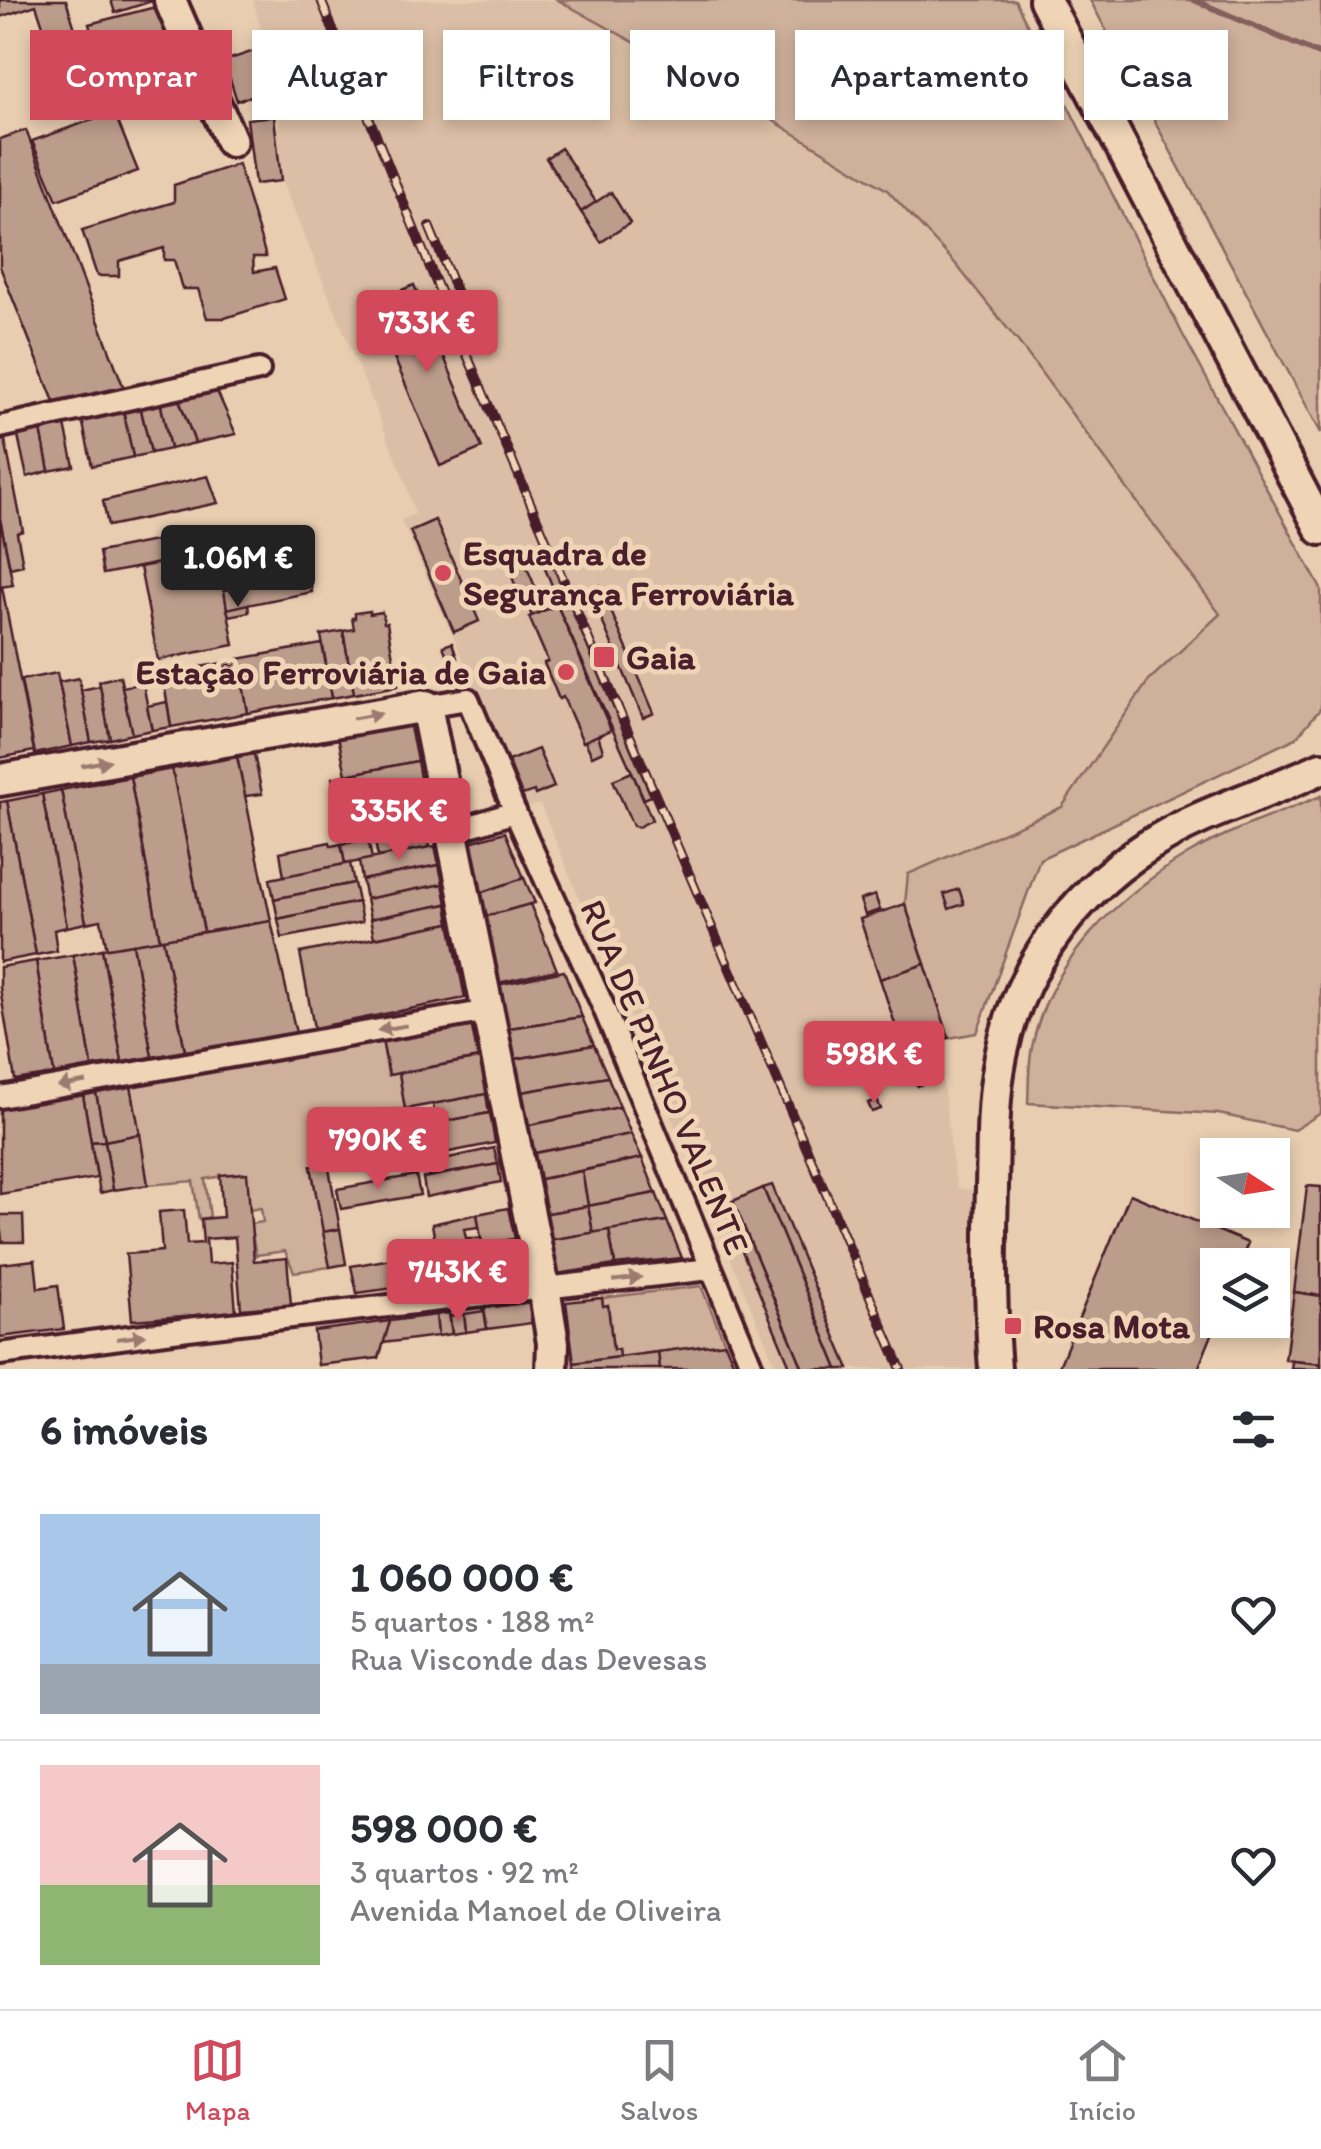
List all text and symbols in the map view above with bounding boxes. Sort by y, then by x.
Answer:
chip: Comprar [30,30,232,120]
chip: Alugar [252,30,423,120]
chip: Filtros [443,30,610,120]
chip: Novo [630,30,775,120]
chip: Apartamento [795,30,1064,120]
chip: Casa [1084,30,1228,120]
pin: 733K € [346,290,508,375]
text: 733K € [379,303,475,341]
pin: 1.06M € [146,525,330,610]
place label: Esquadra de Segurança Ferroviária [463,532,795,614]
text: 1.06M € [183,538,293,576]
marker: Esquadra de Segurança Ferroviária [432,562,454,584]
place label: Gaia [626,636,696,678]
marker: Gaia [591,644,617,670]
place label: Estação Ferroviária de Gaia [136,651,547,693]
marker: Estação Ferroviária de Gaia [555,661,577,683]
one-way arrow [352,708,384,723]
one-way arrow [81,755,112,770]
pin: 335K € [318,778,480,863]
text: 335K € [350,791,448,829]
street label: RUA DE PINHO VALENTE [571,893,759,1261]
one-way arrow [375,1021,407,1036]
pin: 598K € [793,1021,955,1106]
text: 598K € [826,1034,923,1072]
one-way arrow [55,1077,87,1092]
pin: 790K € [297,1107,459,1192]
text: 790K € [329,1120,427,1158]
north arrow [1200,1138,1290,1228]
map controls [1200,1138,1290,1338]
pin: 743K € [377,1239,539,1324]
button: layers [1200,1248,1290,1338]
text: 743K € [409,1252,507,1290]
one-way arrow [612,1271,644,1287]
place label: Rosa Mota [1033,1305,1191,1347]
marker: Rosa Mota [1002,1315,1024,1337]
one-way arrow [116,1328,148,1344]
icon: filters [1226,1402,1281,1457]
text: 6 imóveis [40,1404,208,1455]
text: 1 060 000 € [350,1551,573,1602]
icon: home [120,1554,240,1674]
icon: heart [1226,1587,1281,1642]
text: 5 quartos · 188 m² [350,1602,595,1640]
text: Rua Visconde das Devesas [350,1640,707,1678]
text: 598 000 € [350,1802,538,1853]
icon: home [120,1805,240,1925]
icon: heart [1226,1838,1281,1893]
text: 3 quartos · 92 m² [350,1853,579,1891]
text: Avenida Manoel de Oliveira [350,1891,722,1929]
tab: Mapa [185,2033,250,2127]
tab: Salvos [620,2033,698,2127]
tab: Início [1068,2033,1136,2127]

